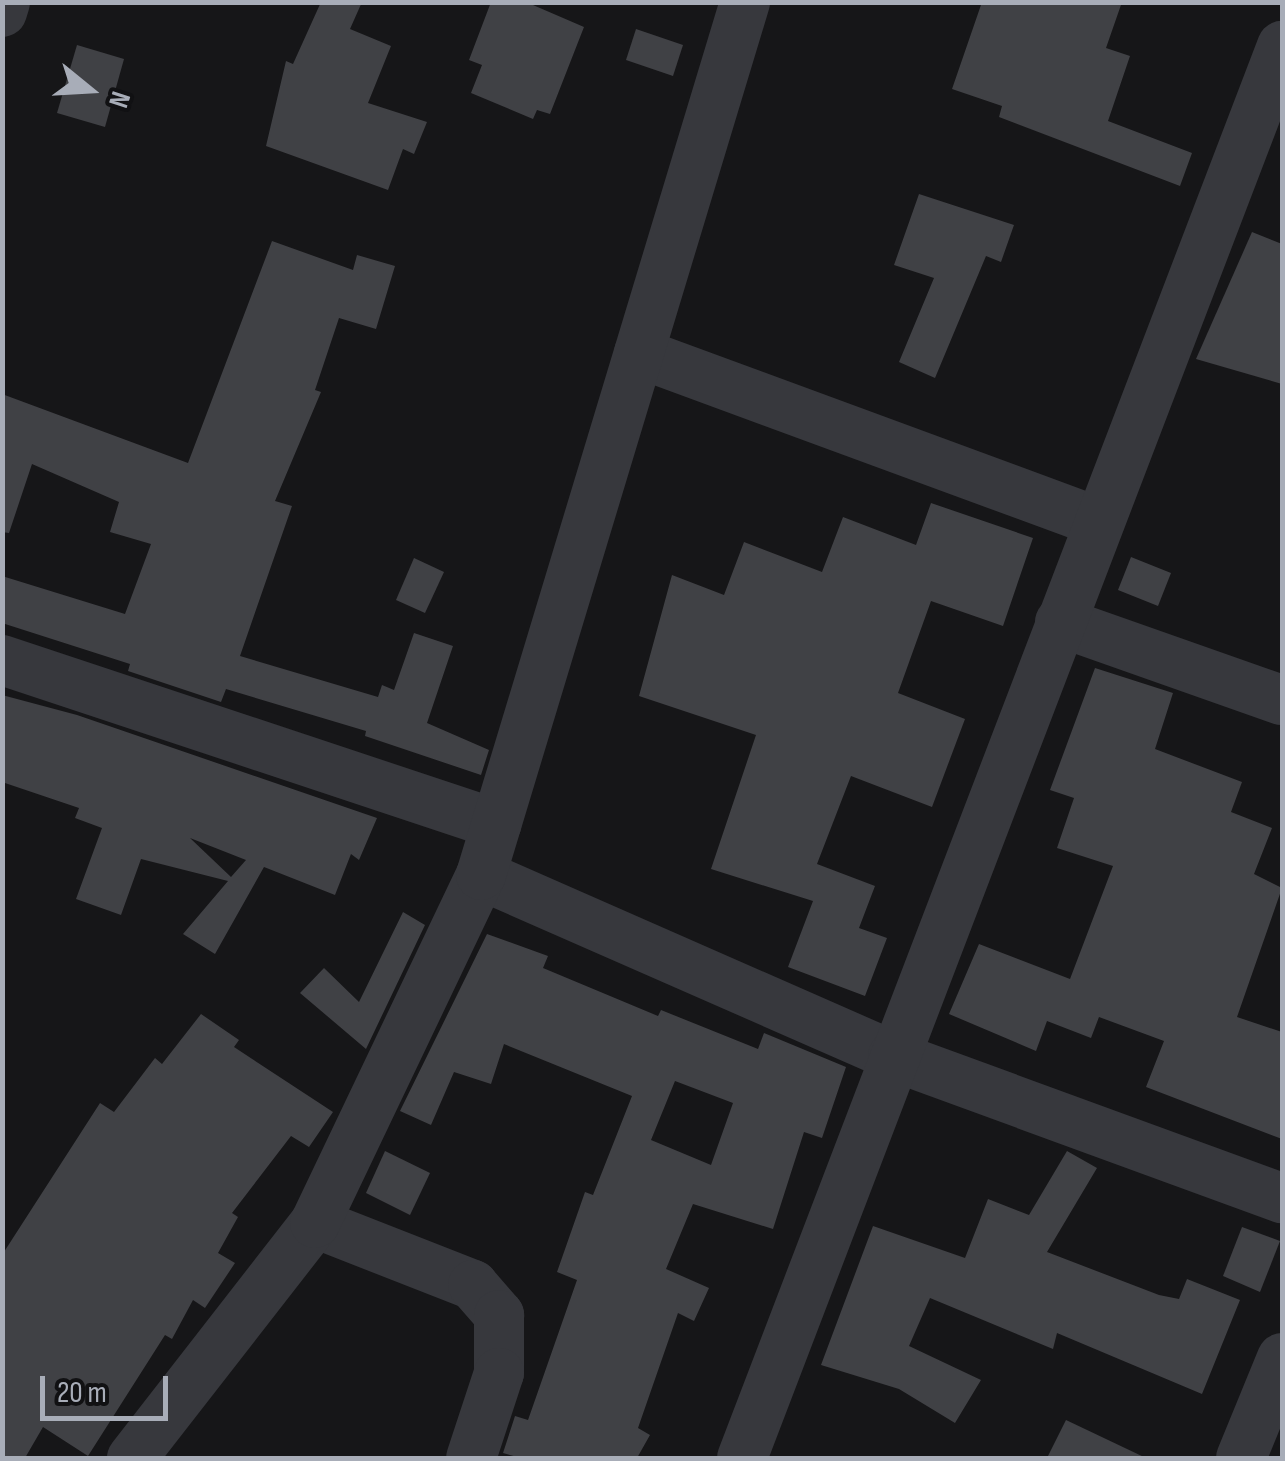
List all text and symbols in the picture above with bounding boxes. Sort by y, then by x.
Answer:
north arrow [40,40,140,140]
text: N [101,87,137,112]
scale bar [45,1356,172,1418]
text: 20 m [57,1375,107,1411]

